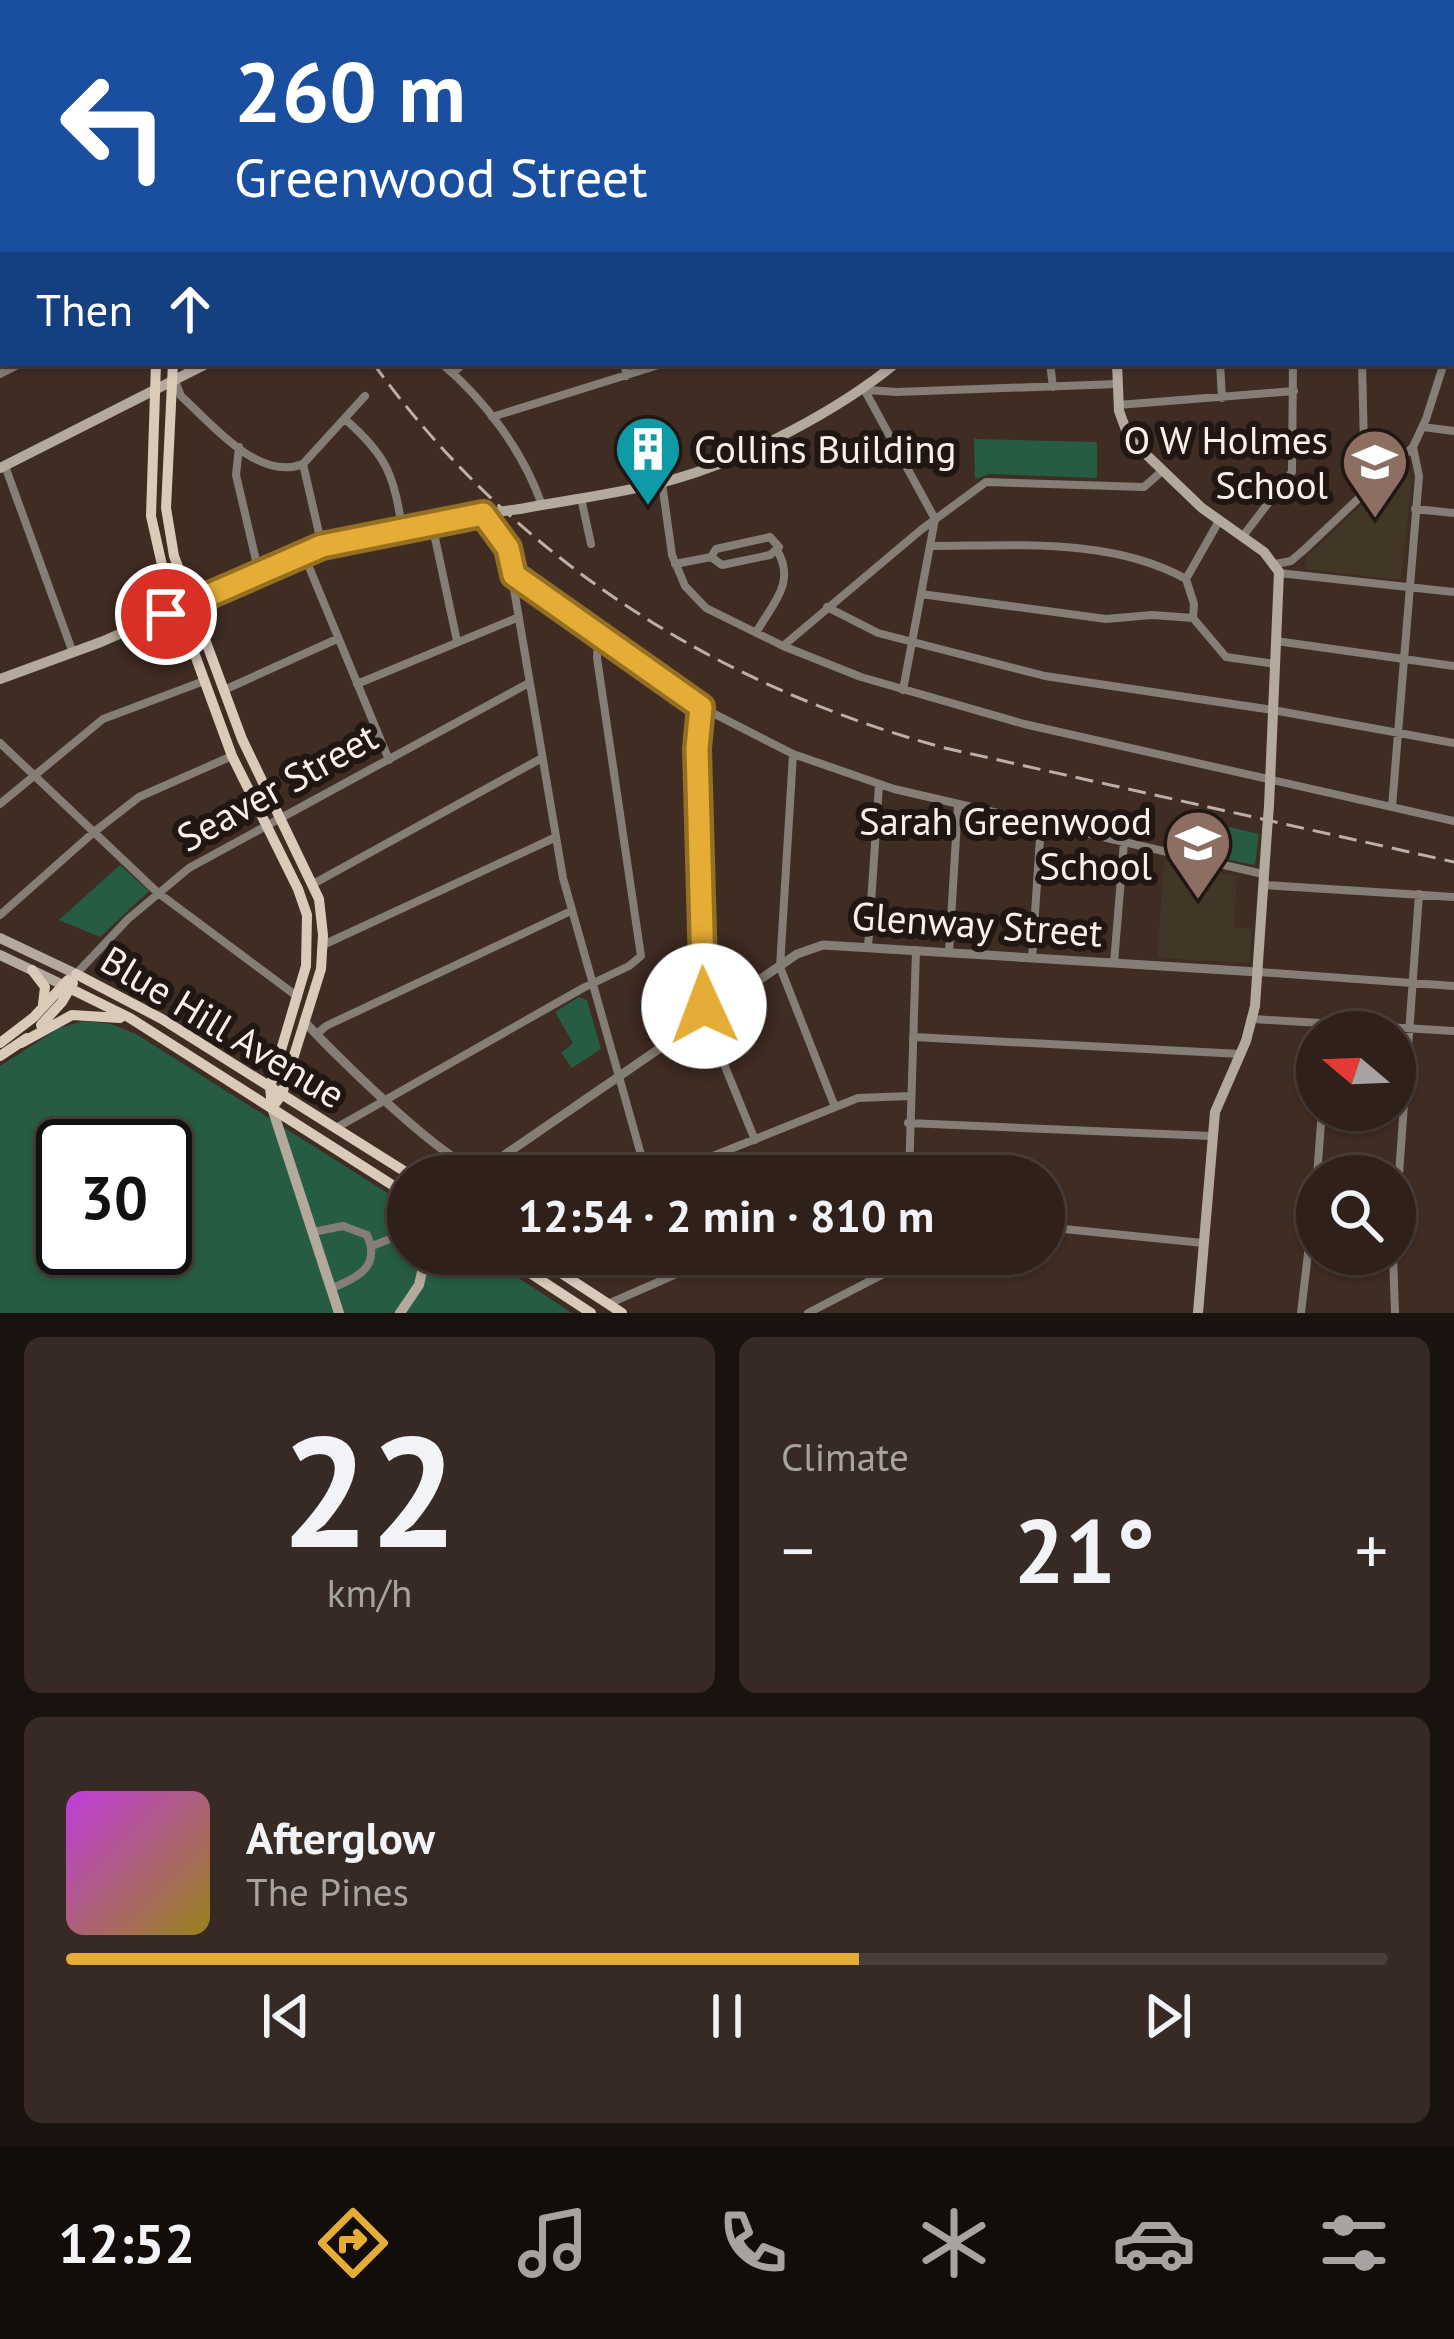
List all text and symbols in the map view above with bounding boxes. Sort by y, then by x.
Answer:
text: 260 m [234,36,466,145]
icon: left [36,48,192,204]
text: Greenwood Street [234,142,648,212]
icon: ahead [157,276,223,342]
text: Then [36,280,133,338]
building icon: Collins Building [613,414,683,508]
place label: O W Holmes School [1124,414,1329,510]
place label: Collins Building [694,423,957,474]
school or university icon: O W Holmes School [1340,427,1410,521]
pin [115,563,217,665]
icon: arrive [133,581,199,647]
street label: Seaver Street [168,711,386,863]
place label: Sarah Greenwood School [859,795,1153,891]
school or university icon: Sarah Greenwood School [1163,808,1233,902]
street label: Glenway Street [850,889,1104,958]
street label: Blue Hill Avenue [92,934,355,1119]
position arrow [641,943,767,1069]
north arrow [1296,1011,1416,1131]
map controls [1296,1011,1416,1275]
speed limit sign: 30 [36,1119,192,1275]
button: search [1296,1155,1416,1275]
text: 12:54 · 2 min · 810 m [518,1186,934,1244]
text: 22 [281,1388,458,1590]
text: Climate [781,1431,909,1482]
text: 21° [1014,1491,1155,1608]
text: − [781,1507,814,1592]
text: + [1355,1507,1388,1592]
text: km/h [327,1567,412,1618]
text: Afterglow [246,1808,435,1866]
text: The Pines [246,1866,409,1917]
icon: previous [253,1983,319,2049]
icon: pause [694,1983,760,2049]
icon: next [1135,1983,1201,2049]
icon: directions [311,2201,395,2285]
icon: music [511,2201,595,2285]
icon: phone [711,2201,795,2285]
icon: climate [912,2201,996,2285]
icon: car [1112,2201,1196,2285]
icon: filters [1312,2201,1396,2285]
text: 12:52 [58,2208,195,2278]

